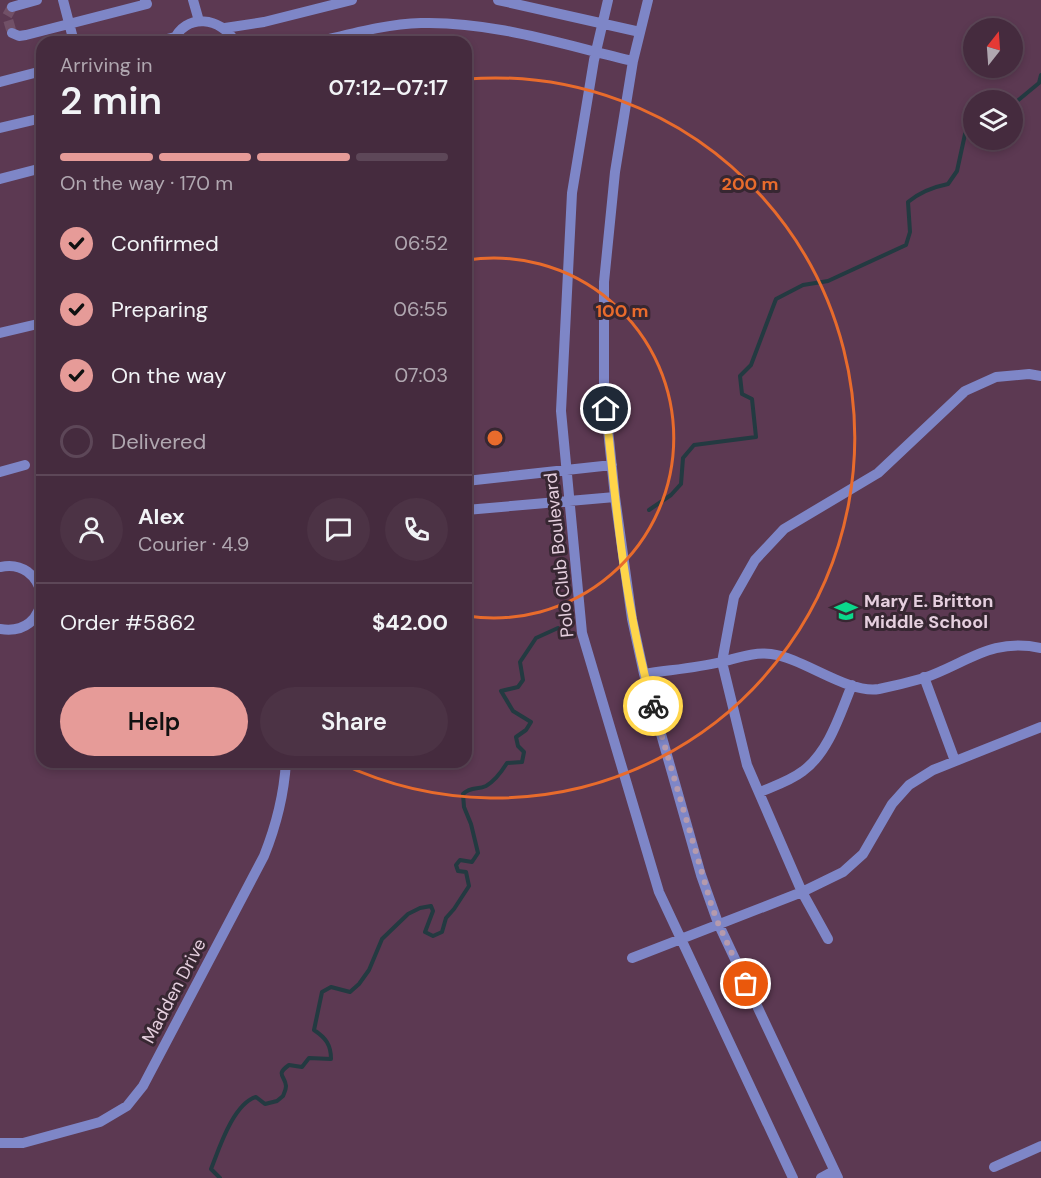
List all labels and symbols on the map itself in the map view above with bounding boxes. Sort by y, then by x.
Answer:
north arrow [963,18,1023,78]
text: 200 m [722,172,778,196]
text: 100 m [595,299,649,323]
pin [580,383,631,434]
centre of rings [485,428,505,448]
street label: Polo Club Boulevard [538,471,580,639]
place label: Mary E. Britton Middle School [864,589,993,634]
school or university icon: Mary E. Britton Middle School [833,598,859,624]
courier [623,676,683,736]
street label: Madden Drive [136,934,212,1048]
pin [720,958,771,1009]

